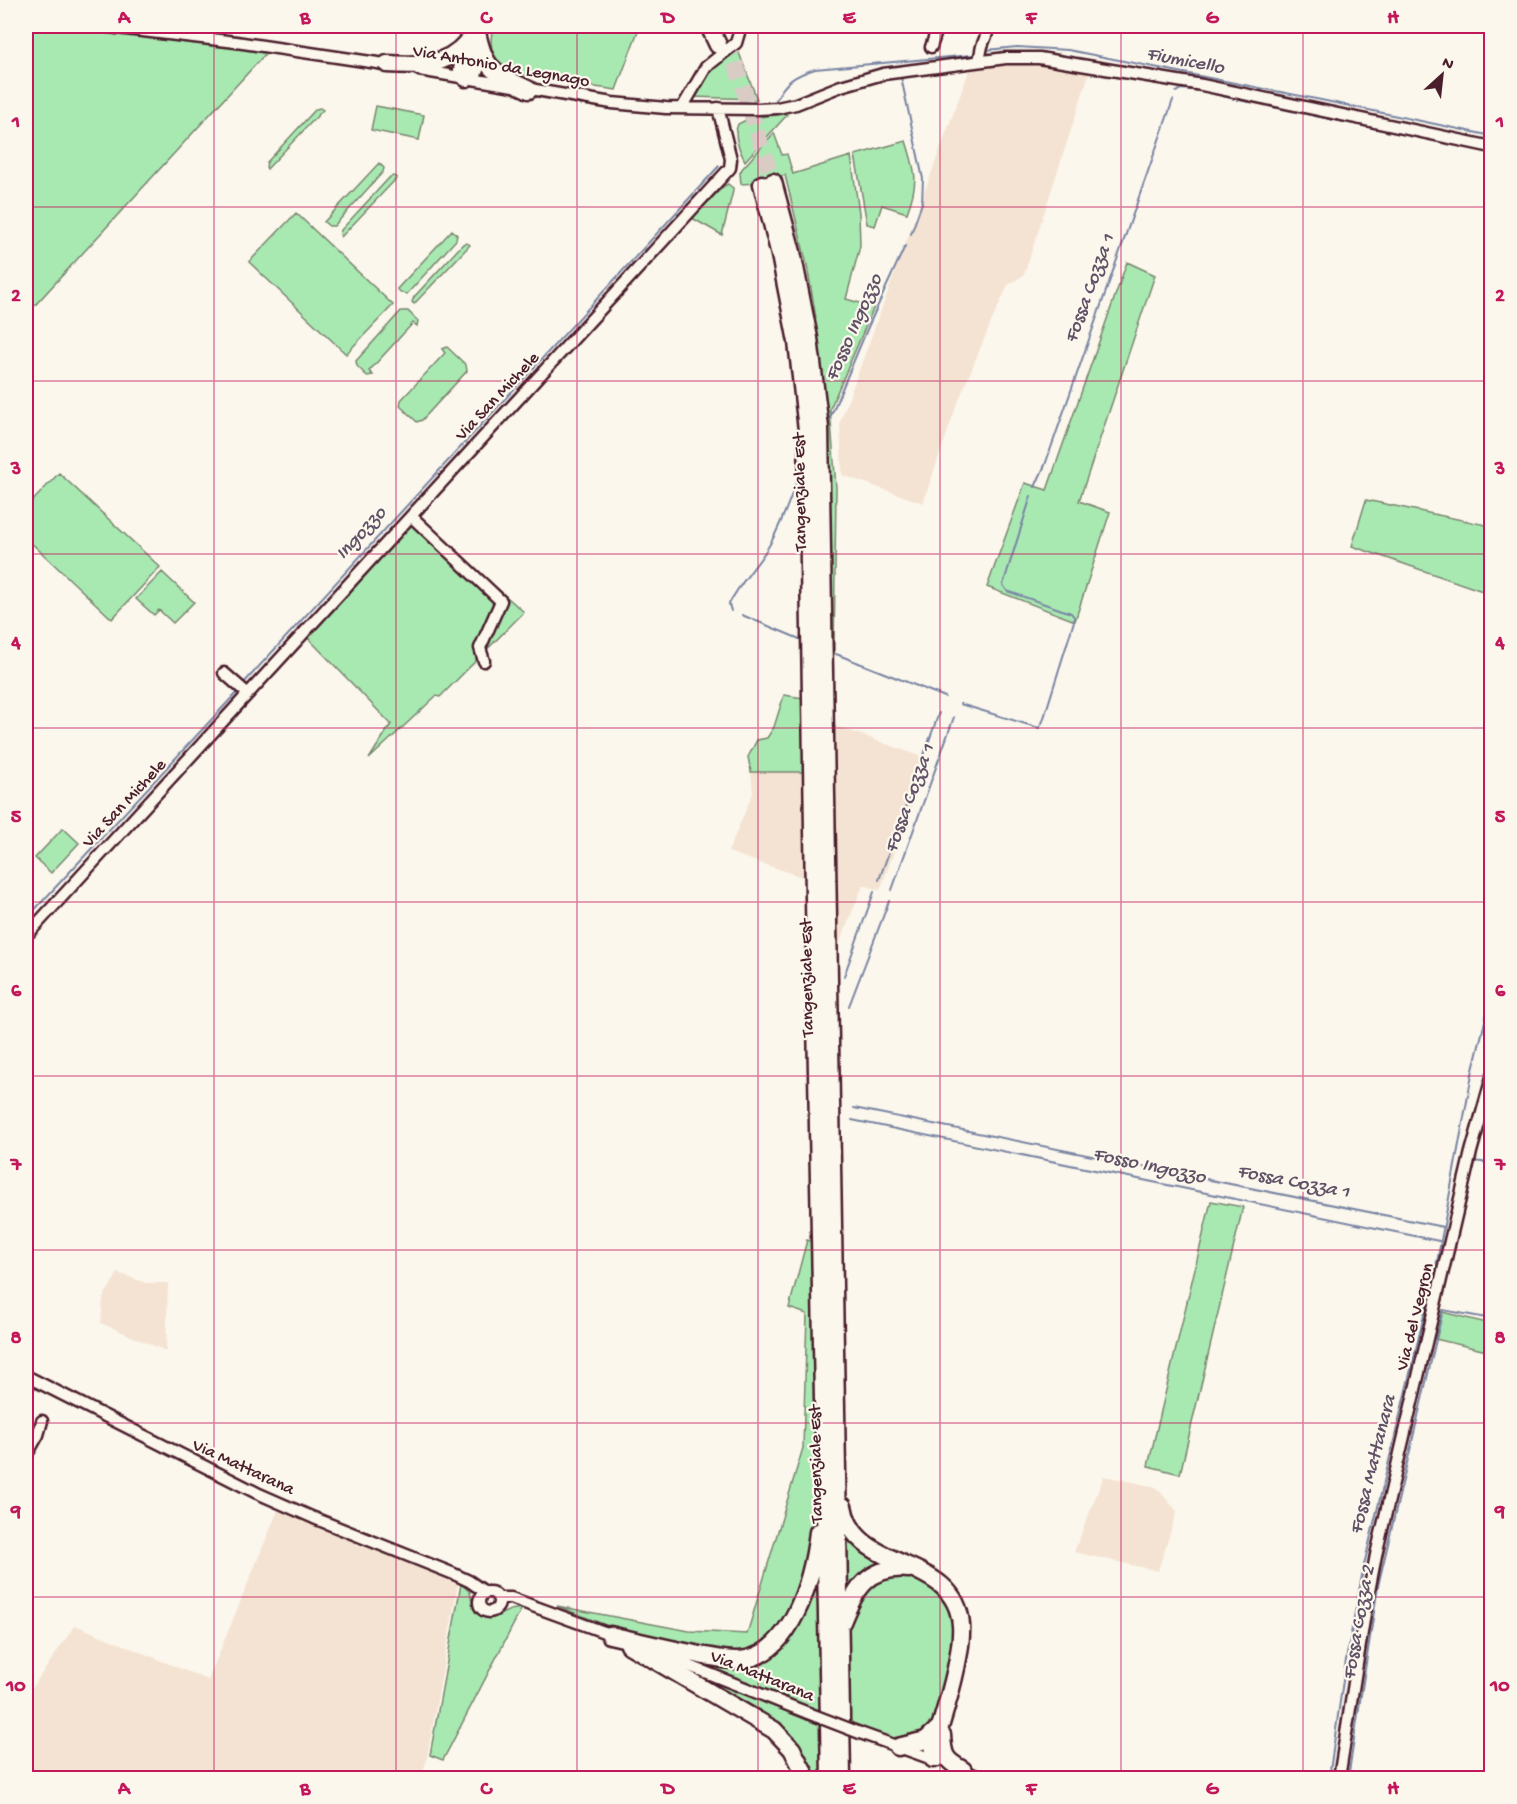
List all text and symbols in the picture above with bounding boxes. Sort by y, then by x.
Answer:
text: A [117,8,132,31]
text: B [299,8,311,31]
text: C [480,8,494,31]
text: D [659,8,675,31]
text: E [843,8,857,31]
text: F [1025,8,1038,31]
text: G [1206,8,1220,31]
text: H [1387,8,1399,31]
street label: Via Antonio da Legnago [410,41,591,93]
water label: Fiumicello [1144,43,1227,81]
north arrow [1412,45,1472,105]
text: N [1438,54,1457,76]
text: 1 [11,112,20,135]
text: 1 [1495,112,1504,135]
water label: Fossa Cozza 1 [1061,232,1121,346]
water label: Fosso Ingozzo [821,270,889,385]
text: 2 [11,286,21,309]
text: 2 [1495,286,1505,309]
street label: Via San Michele [451,348,545,447]
street label: Tangenziale Est [789,431,813,552]
text: 3 [10,459,21,482]
text: 3 [1494,459,1505,482]
water label: Ingozzo [332,502,393,565]
text: 4 [10,633,21,656]
text: 4 [1494,633,1505,656]
water label: Fossa Cozza 1 [881,742,941,856]
street label: Via San Michele [78,755,172,854]
text: 5 [11,807,22,830]
text: 5 [1495,807,1506,830]
street label: Tangenziale Est [796,917,820,1038]
text: 6 [11,981,22,1004]
text: 6 [1495,981,1506,1004]
water label: Fosso Ingozzo [1091,1144,1209,1190]
text: 7 [10,1155,23,1178]
text: 7 [1494,1155,1507,1178]
water label: Fossa Cozza 1 [1235,1161,1351,1205]
street label: Via del Vegron [1392,1261,1440,1374]
text: 8 [11,1328,22,1351]
text: 8 [1495,1328,1506,1351]
water label: Fossa Mattanara [1346,1391,1403,1537]
street label: Tangenziale Est [805,1403,829,1524]
street label: Via Mattarana [188,1435,298,1501]
text: 9 [10,1502,21,1525]
text: 9 [1494,1502,1505,1525]
water label: Fossa Cozza 2 [1339,1563,1382,1682]
street label: Via Mattarana [706,1646,818,1708]
text: 10 [5,1676,26,1699]
text: 10 [1489,1676,1510,1699]
text: A [117,1779,132,1802]
text: B [299,1779,311,1802]
text: C [480,1779,494,1802]
text: D [659,1779,675,1802]
text: E [843,1779,857,1802]
text: F [1025,1779,1038,1802]
text: G [1206,1779,1220,1802]
text: H [1387,1779,1399,1802]

